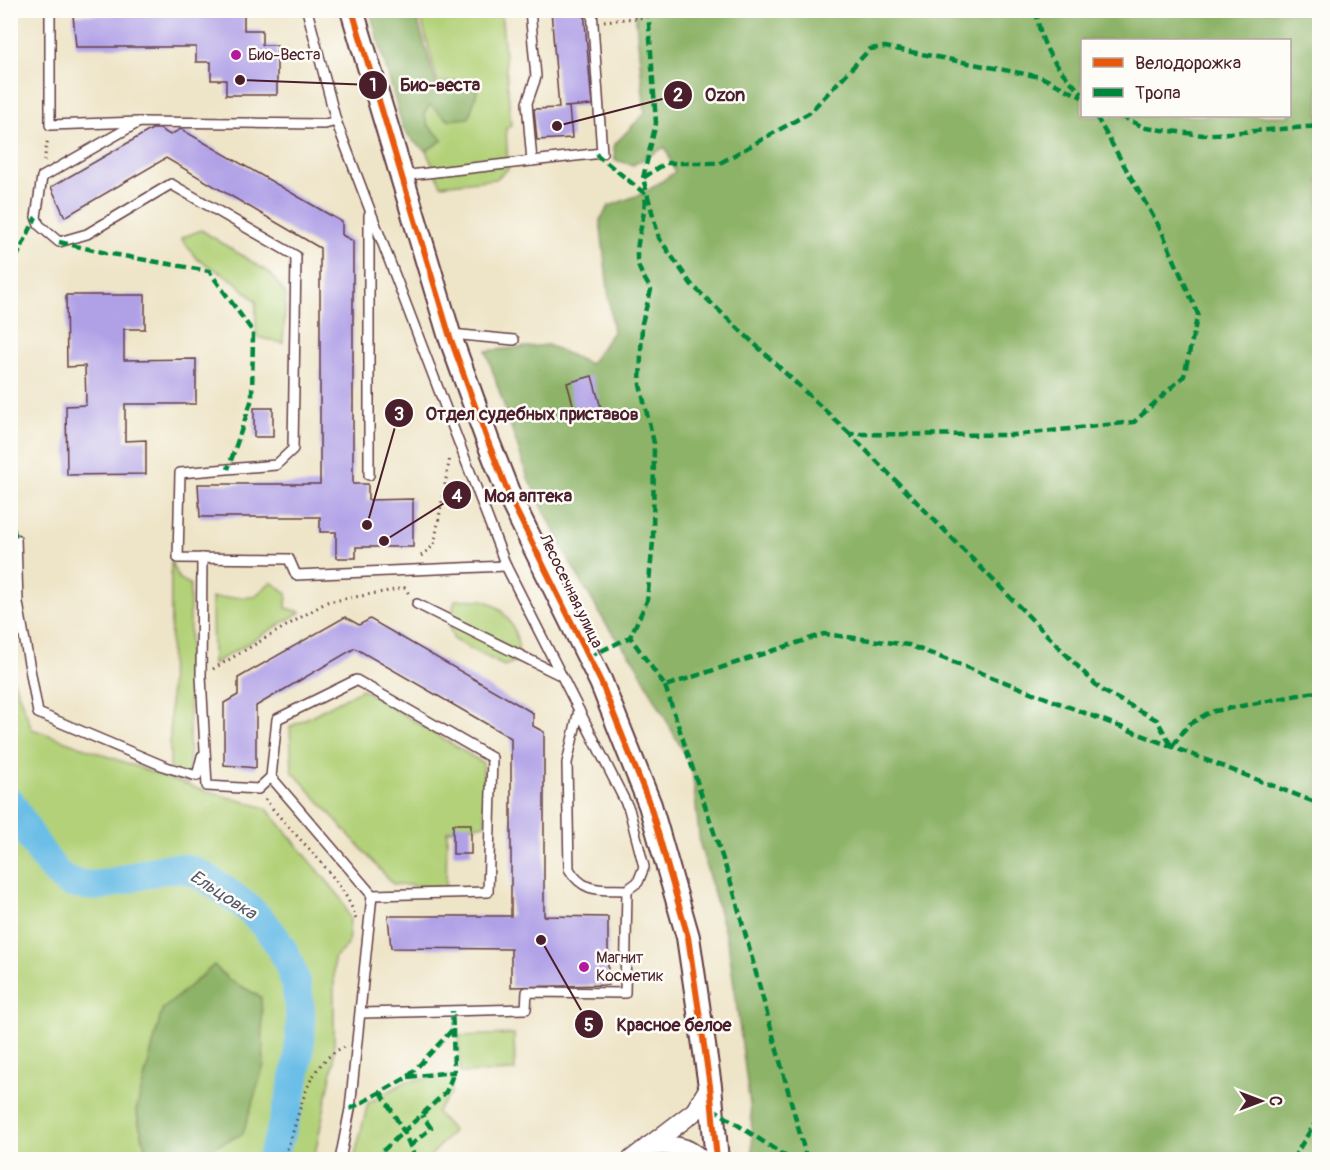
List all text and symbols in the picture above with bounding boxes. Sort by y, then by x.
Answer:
legend [1081,39,1291,117]
place label: Био-Веста [248,45,320,65]
marker: Био-Веста [229,48,243,62]
text: Велодорожка [1135,52,1241,75]
callout: Био-веста [358,67,492,103]
text: 1 [369,74,377,97]
text: Био-веста [400,74,481,97]
callout: Ozon [663,77,757,113]
text: Тропа [1135,82,1181,105]
text: 2 [673,84,683,107]
text: Ozon [705,84,745,107]
callout: Отдел судебных приставов [384,395,651,431]
text: 3 [394,403,404,426]
text: Отдел судебных приставов [425,403,639,426]
callout: Моя аптека [442,477,584,513]
text: 4 [452,485,463,508]
text: Моя аптека [484,485,573,508]
street label: Лесосечная улица [534,530,607,651]
water label: Ельцовка [185,865,262,926]
place label: Магнит Косметик [596,948,664,986]
marker: Магнит Косметик [577,960,591,974]
callout: Красное белое [574,1006,743,1042]
text: 5 [584,1014,594,1037]
text: Красное белое [616,1014,733,1037]
north arrow [1231,1071,1291,1131]
text: С [1265,1096,1285,1106]

